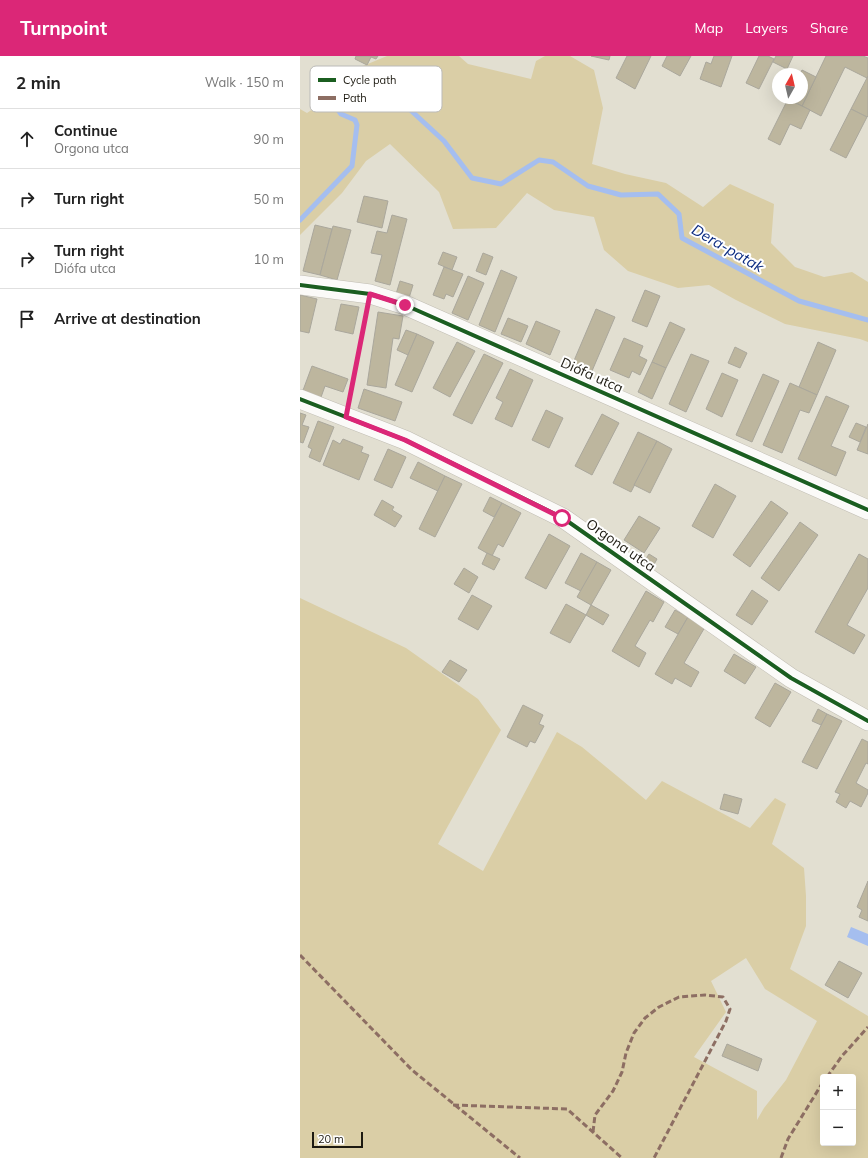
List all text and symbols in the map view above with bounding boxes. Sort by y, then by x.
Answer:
text: Turnpoint [20,16,107,40]
text: Map [694,19,723,37]
text: Layers [745,19,788,37]
text: Share [810,19,848,37]
legend [310,66,442,112]
north arrow [772,68,808,104]
text: 2 min [16,72,61,93]
text: Cycle path [343,73,396,87]
text: Walk · 150 m [205,74,284,90]
text: Path [343,91,367,105]
text: Continue [54,121,117,140]
icon: ahead [16,128,38,150]
text: 90 m [254,131,284,147]
text: Orgona utca [54,140,129,156]
icon: right [16,188,38,210]
text: Turn right [54,189,124,208]
text: 50 m [254,191,284,207]
water label: Dera-patak [689,220,769,277]
text: Turn right [54,241,124,260]
icon: right [16,248,38,270]
text: 10 m [254,251,284,267]
text: Diófa utca [54,260,116,276]
route end [396,296,414,314]
icon: arrive [16,308,38,330]
text: Arrive at destination [54,309,201,328]
street label: Diófa utca [558,353,626,397]
route start [553,509,571,527]
street label: Orgona utca [583,514,659,576]
map controls [820,1074,856,1146]
button: + [820,1074,856,1110]
button: − [820,1110,856,1146]
scale bar [312,1130,363,1149]
text: 20 m [318,1132,344,1146]

